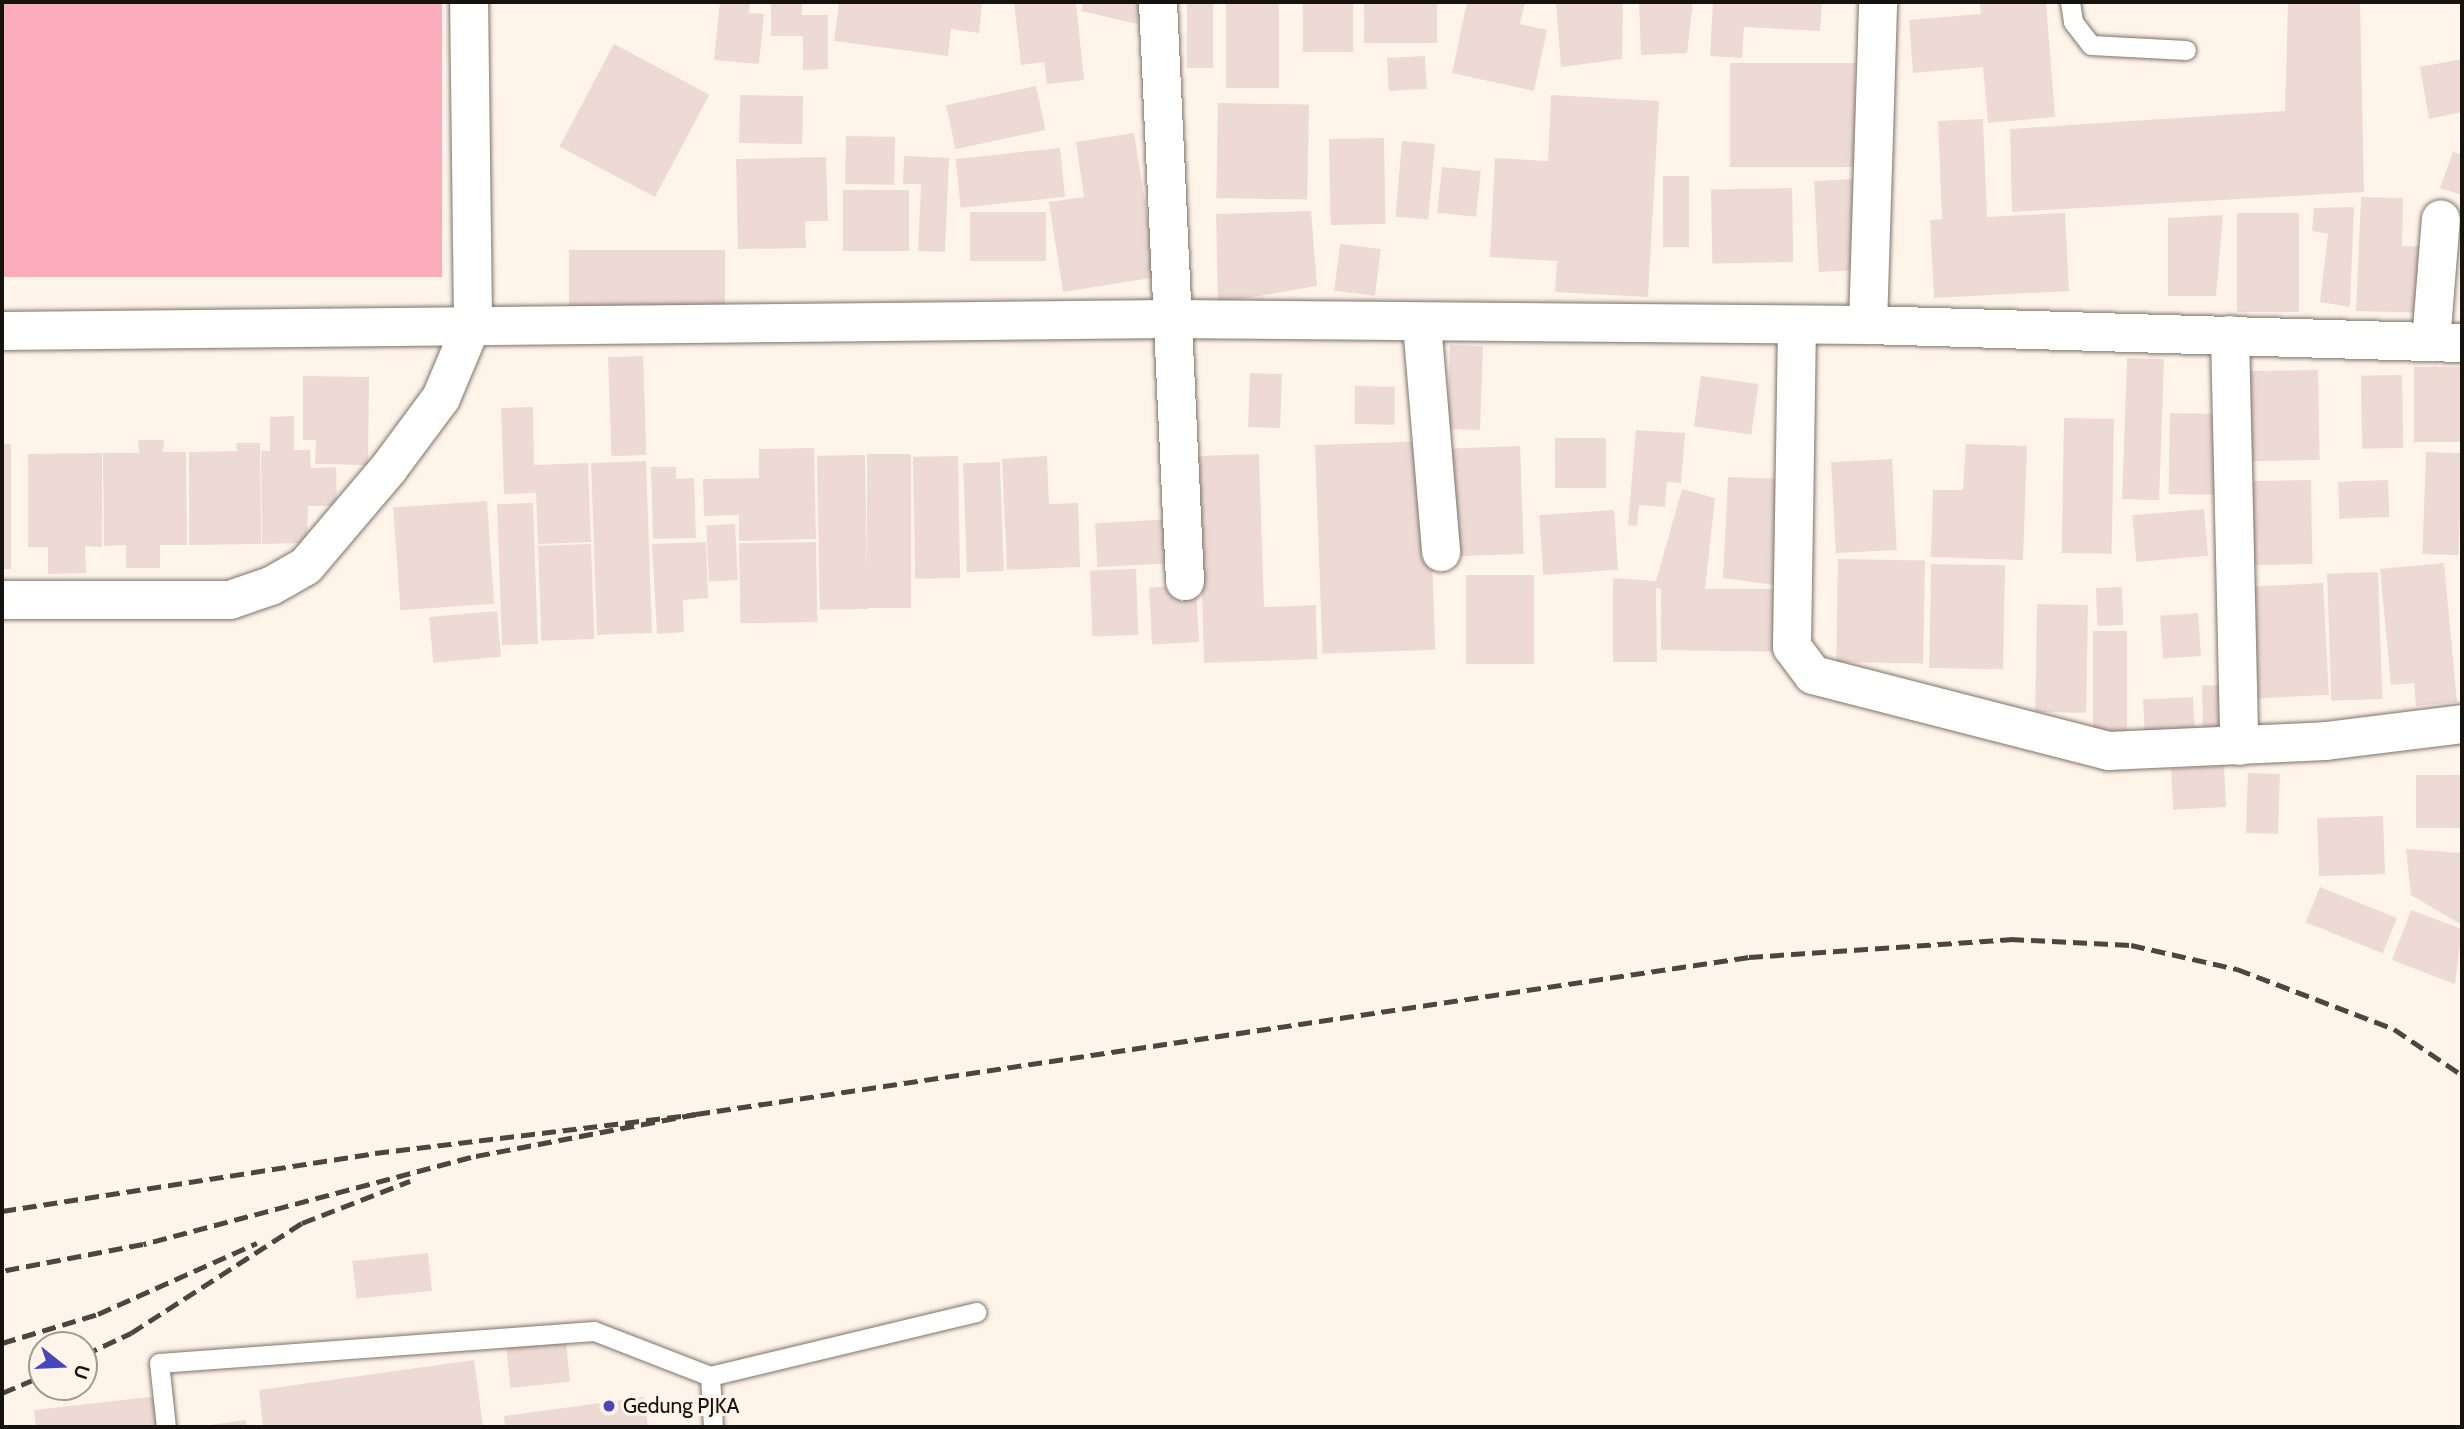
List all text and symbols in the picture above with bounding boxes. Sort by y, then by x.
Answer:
north arrow [28,1331,98,1401]
text: U [68,1362,95,1382]
place label: Gedung PJKA [623,1393,740,1419]
marker: Gedung PJKA [601,1398,617,1414]

